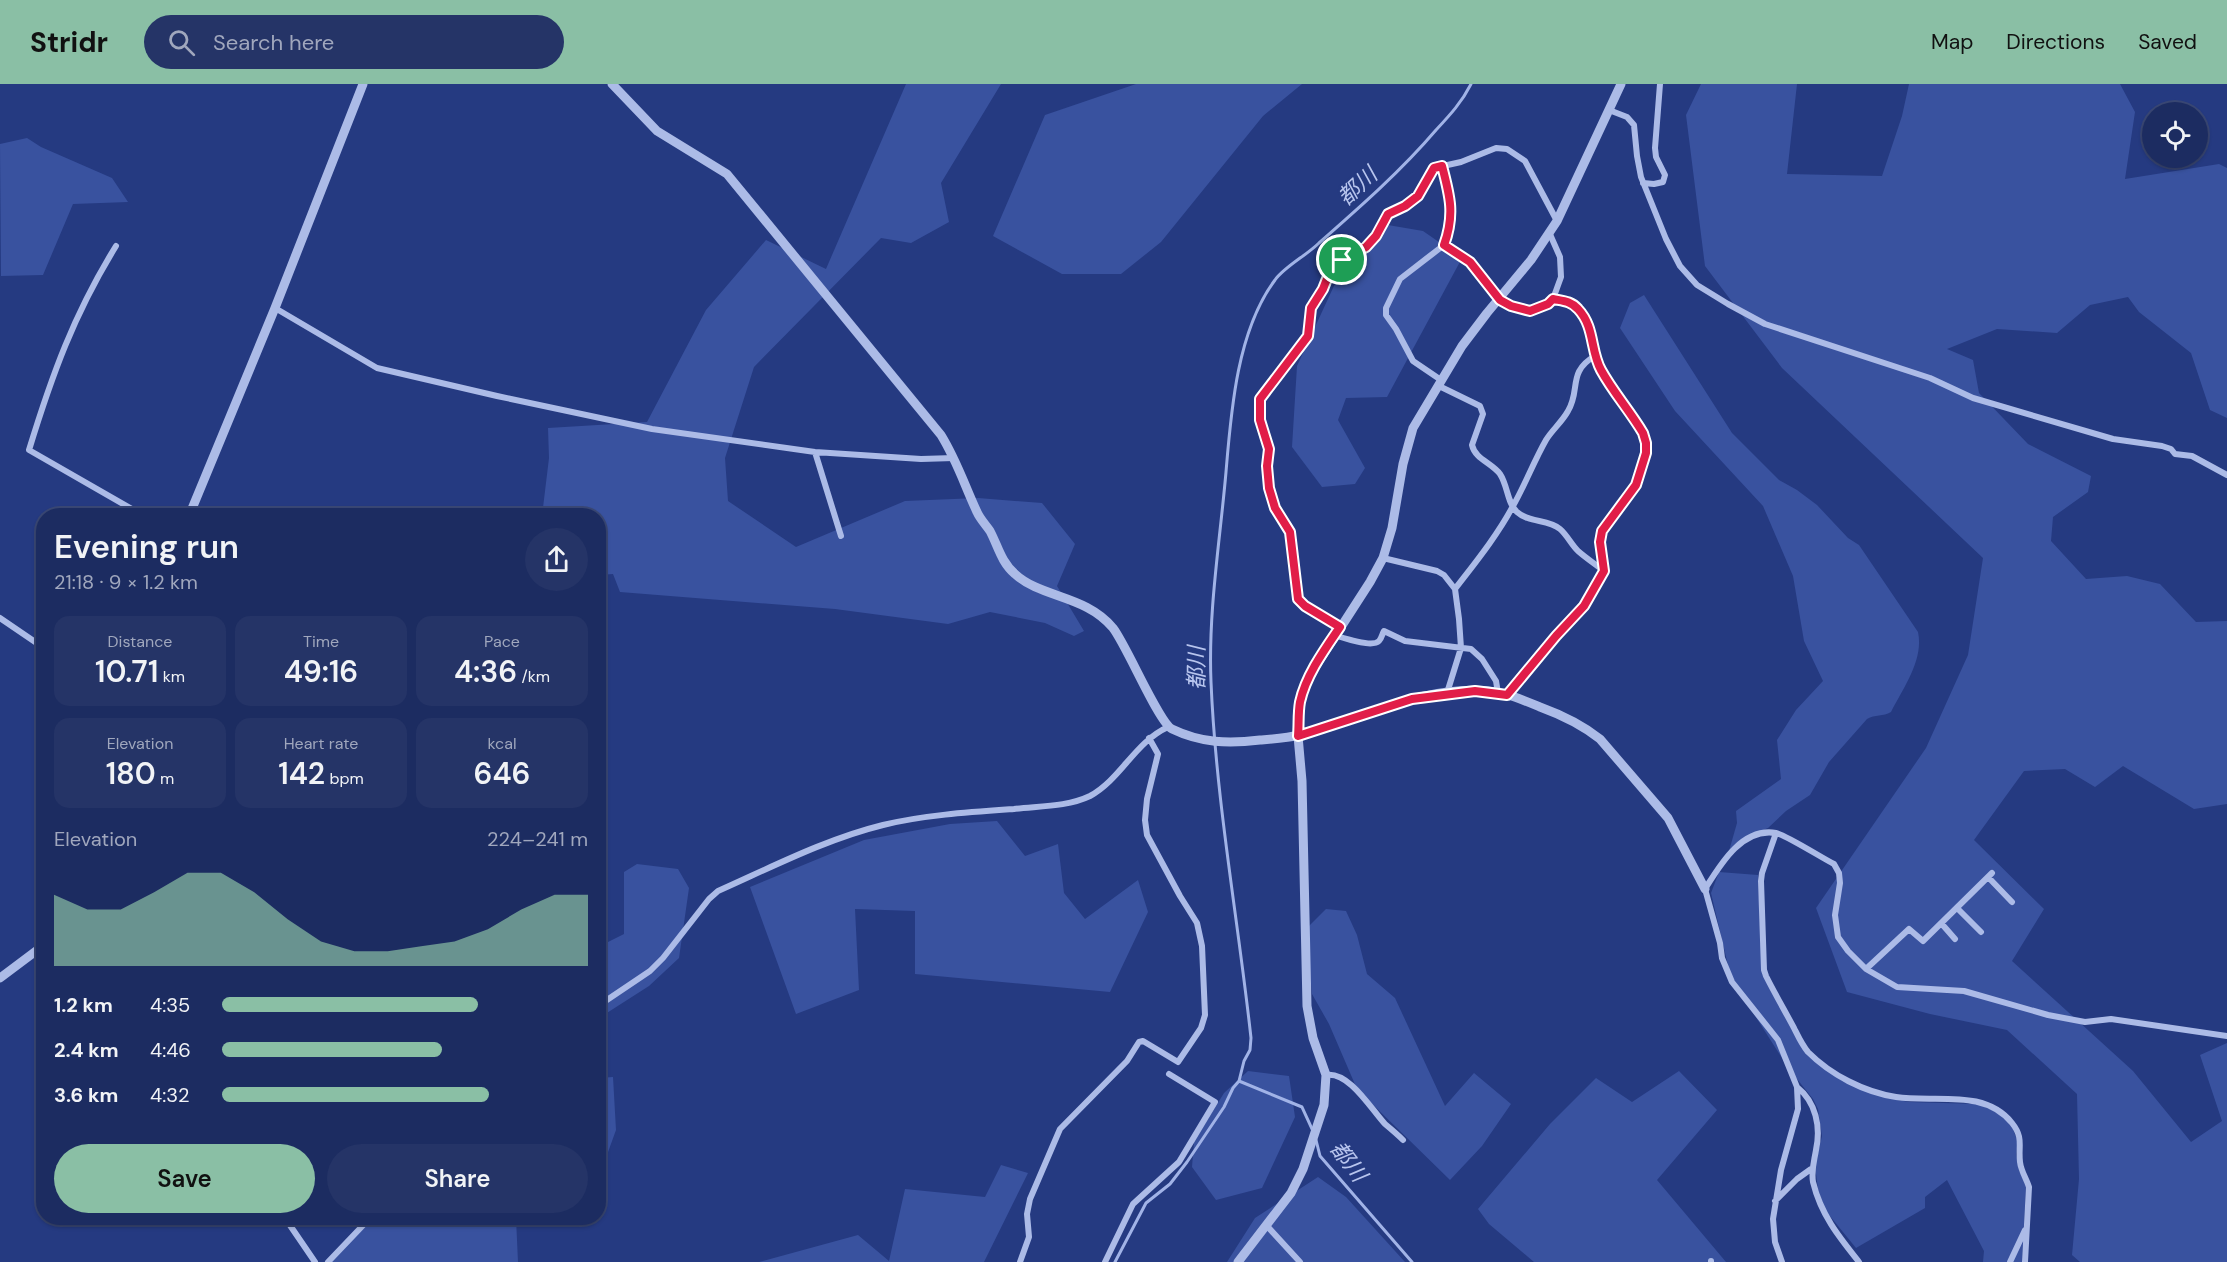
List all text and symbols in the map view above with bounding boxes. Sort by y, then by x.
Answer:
search box [144,15,564,69]
text: Stridr [30,24,108,61]
icon: search [165,26,198,59]
text: Search here [213,28,334,57]
text: Map [1931,28,1973,56]
text: Directions [2006,28,2105,56]
text: Saved [2138,28,2197,56]
map controls [2142,102,2208,168]
button: locate [2142,102,2208,168]
water label: 都川 [1331,159,1385,212]
pin [1316,234,1367,285]
icon: arrive [1325,243,1358,276]
text: Evening run [54,525,239,568]
button: share [525,528,588,591]
text: 21:18 · 9 × 1.2 km [54,569,198,595]
text: Distance [108,631,172,652]
text: Time [303,631,339,652]
text: Pace [484,631,520,652]
water label: 都川 [1182,644,1211,690]
text: 10.71 [95,652,158,691]
text: 49:16 [284,652,358,691]
text: 4:36 [454,652,517,691]
text: km [158,666,185,687]
text: /km [517,666,550,687]
text: Elevation [107,733,173,754]
text: Heart rate [284,733,358,754]
text: kcal [488,733,516,754]
text: 180 [106,754,156,793]
text: 142 [278,754,325,793]
text: 646 [473,754,531,793]
text: m [156,768,174,789]
text: bpm [325,768,364,789]
text: Elevation [54,826,137,852]
text: 224–241 m [487,826,588,852]
text: 1.2 km [54,992,113,1018]
text: 4:35 [150,992,190,1018]
text: 2.4 km [54,1037,119,1063]
text: 4:46 [150,1037,191,1063]
text: 3.6 km [54,1082,118,1108]
text: 4:32 [150,1082,190,1108]
water label: 都川 [1324,1135,1375,1189]
button: Save [54,1144,315,1213]
button: Share [327,1144,588,1213]

